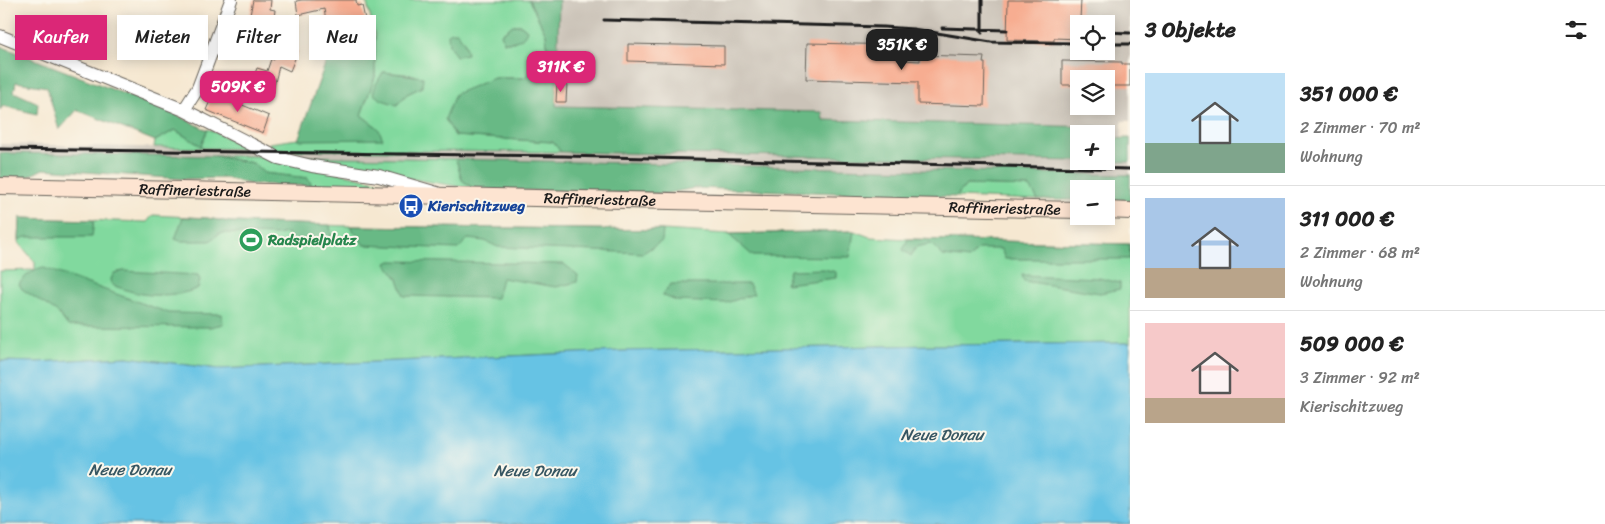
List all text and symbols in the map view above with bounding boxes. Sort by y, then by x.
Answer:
text: 3 Objekte [1145,11,1236,49]
chip: Kaufen [15,15,107,60]
chip: Mieten [117,15,208,60]
chip: Filter [218,15,299,60]
chip: Neu [309,15,376,60]
map controls [1070,15,1115,225]
button: locate [1070,15,1115,60]
icon: filters [1562,16,1590,44]
pin: 351K € [861,28,943,71]
text: 351K € [877,30,927,59]
pin: 311K € [520,51,602,93]
text: 311K € [537,52,585,81]
pin: 509K € [197,70,279,113]
button: layers [1070,70,1115,115]
text: 509K € [211,72,265,101]
text: 351 000 € [1300,75,1398,113]
icon: home [1185,93,1245,153]
text: 2 Zimmer · 70 m² [1300,113,1420,142]
button: + [1070,125,1115,170]
text: Wohnung [1300,142,1363,171]
street label: Raffineriestraße [139,176,251,205]
button: − [1070,180,1115,225]
street label: Raffineriestraße [544,185,656,214]
bus stop icon: Kierischitzweg [398,193,424,219]
place label: Kierischitzweg [427,193,525,219]
street label: Raffineriestraße [949,194,1061,223]
text: 311 000 € [1300,200,1394,238]
icon: home [1185,218,1245,278]
sports icon: Radspielplatz [238,227,264,253]
place label: Radspielplatz [267,227,357,253]
text: 2 Zimmer · 68 m² [1300,238,1420,267]
text: Wohnung [1300,267,1363,296]
text: 509 000 € [1300,325,1404,363]
icon: home [1185,343,1245,403]
text: 3 Zimmer · 92 m² [1300,363,1420,392]
text: Kierischitzweg [1300,392,1403,421]
water label: Neue Donau [901,420,986,449]
water label: Neue Donau [89,455,174,484]
water label: Neue Donau [494,456,579,485]

